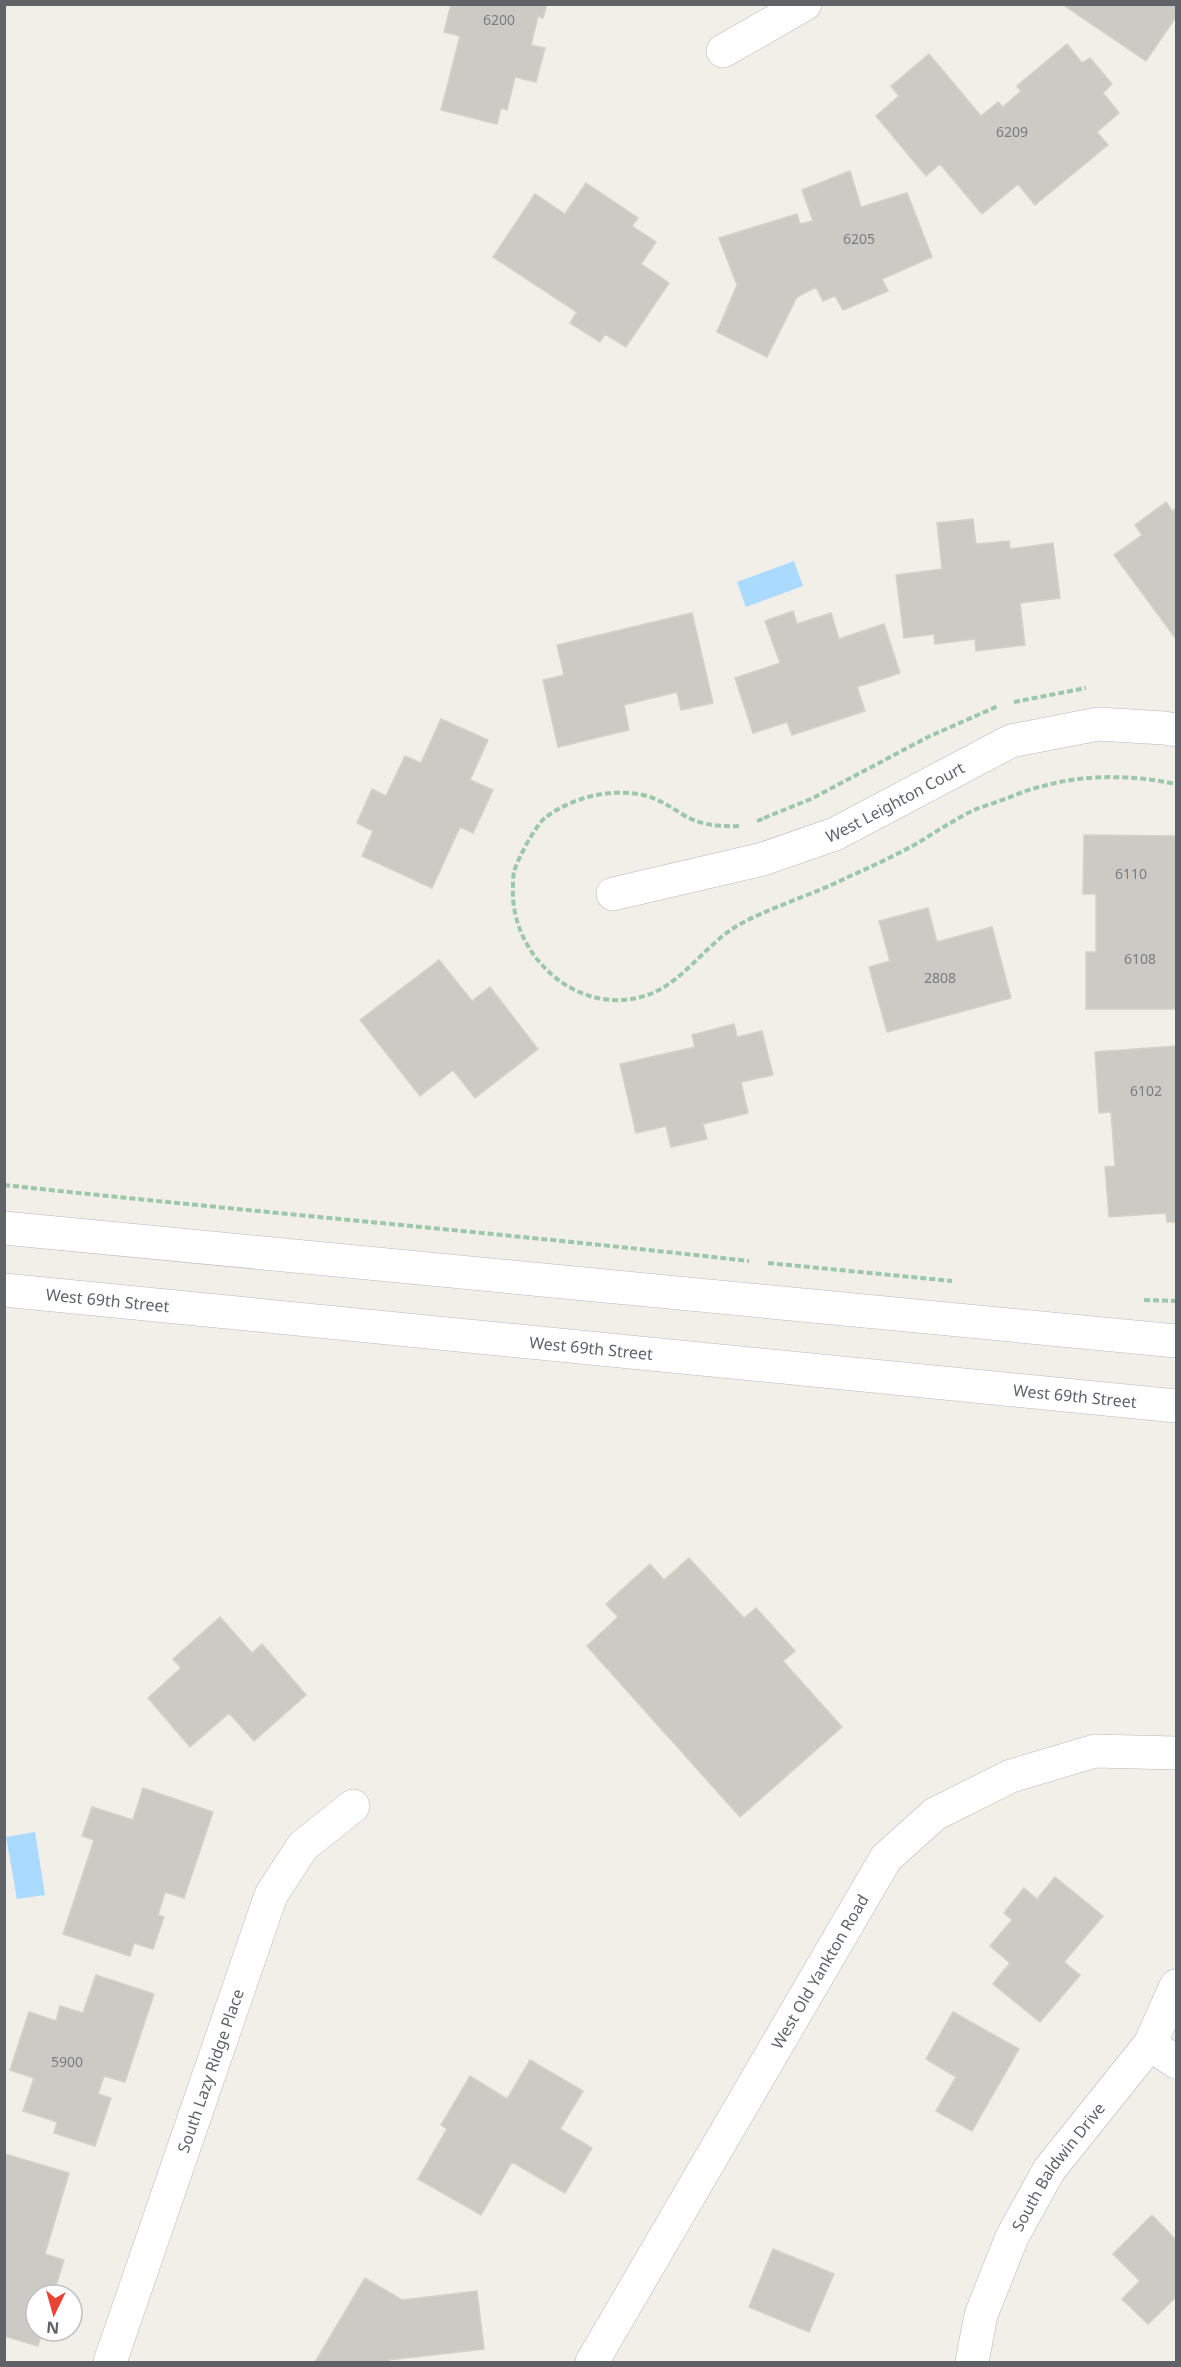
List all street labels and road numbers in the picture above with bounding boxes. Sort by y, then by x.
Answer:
street label: West Leighton Court [823,757,968,847]
street label: West 69th Street [45,1283,171,1317]
street label: West 69th Street [528,1331,654,1365]
street label: West 69th Street [1012,1379,1138,1413]
street label: West Old Yankton Road [766,1890,873,2053]
street label: South Lazy Ridge Place [172,1986,249,2156]
street label: South Baldwin Drive [1006,2098,1110,2235]

